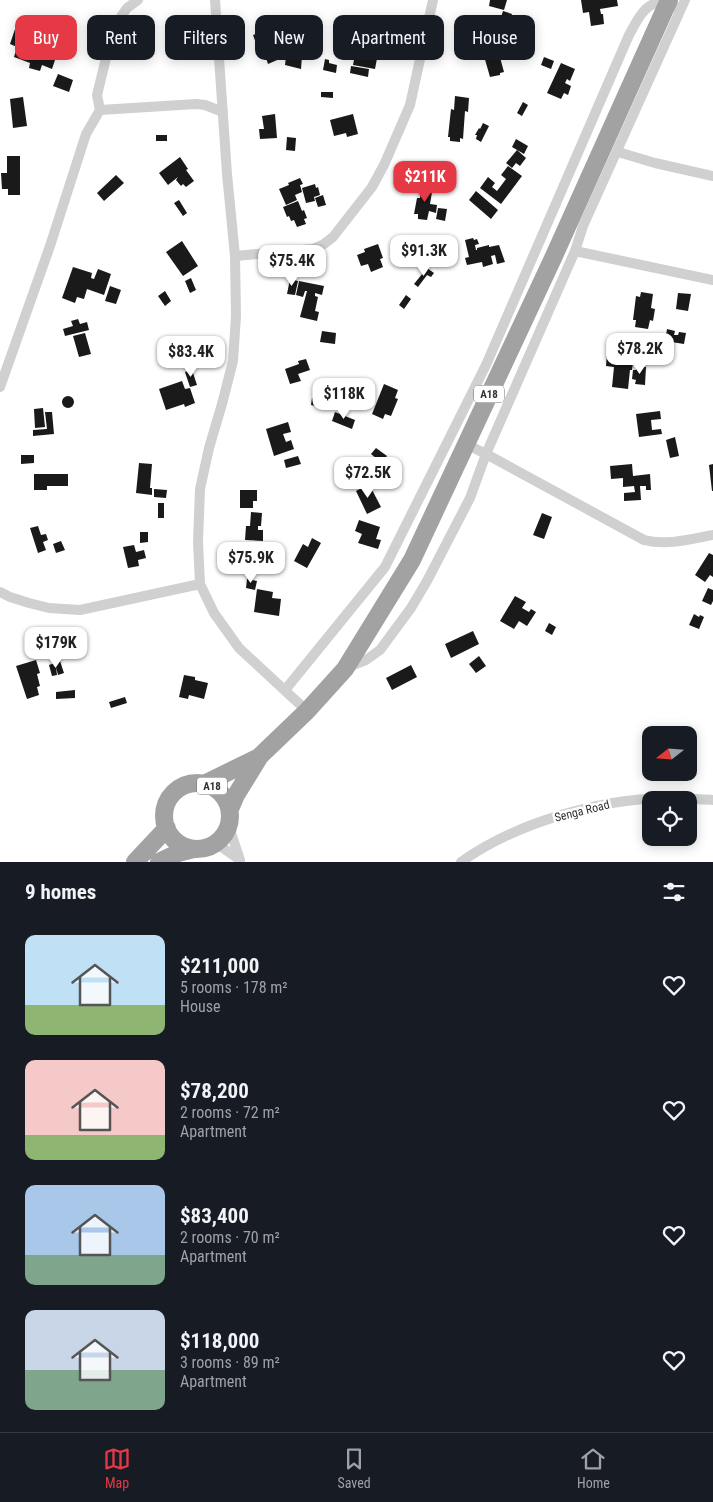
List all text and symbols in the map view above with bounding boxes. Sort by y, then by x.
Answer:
chip: Buy [15,15,77,60]
chip: Rent [87,15,155,60]
chip: Filters [165,15,245,60]
chip: New [255,15,323,60]
chip: Apartment [333,15,444,60]
chip: House [454,15,535,60]
pin: $211K [390,160,460,203]
text: $211K [404,167,446,186]
pin: $91.3K [383,234,465,277]
text: $91.3K [401,241,447,260]
pin: $75.4K [251,244,333,287]
text: $75.4K [269,251,315,270]
pin: $78.2K [599,332,681,375]
pin: $83.4K [150,336,232,378]
text: $78.2K [617,339,663,358]
text: $83.4K [168,342,214,361]
pin: $118K [309,378,379,420]
text: $118K [323,384,365,403]
road number: A18 [474,386,504,402]
pin: $72.5K [327,456,409,499]
text: $72.5K [345,463,391,482]
pin: $75.9K [210,542,292,584]
text: $75.9K [228,548,274,567]
pin: $179K [21,626,91,669]
text: $179K [35,633,77,652]
north arrow [642,726,698,781]
map controls [642,726,697,846]
road number: A18 [197,778,227,794]
button: locate [642,791,697,846]
street label: Senga Road [553,797,611,825]
icon: filters [660,878,688,906]
text: 9 homes [25,880,96,904]
text: $211,000 [180,954,259,978]
icon: home [65,955,125,1015]
icon: heart [660,971,688,999]
text: 5 rooms · 178 m² [180,978,288,997]
text: House [180,997,220,1016]
text: $78,200 [180,1079,249,1103]
icon: home [65,1080,125,1140]
icon: heart [660,1096,688,1124]
text: 2 rooms · 72 m² [180,1103,280,1122]
text: Apartment [180,1122,247,1141]
text: $83,400 [180,1204,249,1228]
icon: home [65,1205,125,1265]
icon: heart [660,1221,688,1249]
text: 2 rooms · 70 m² [180,1228,280,1247]
text: Apartment [180,1247,247,1266]
text: $118,000 [180,1329,259,1353]
icon: home [65,1330,125,1390]
icon: heart [660,1346,688,1374]
text: 3 rooms · 89 m² [180,1353,280,1372]
text: Apartment [180,1372,247,1391]
tab: Map [103,1445,131,1491]
tab: Saved [337,1445,371,1491]
tab: Home [577,1445,610,1491]

